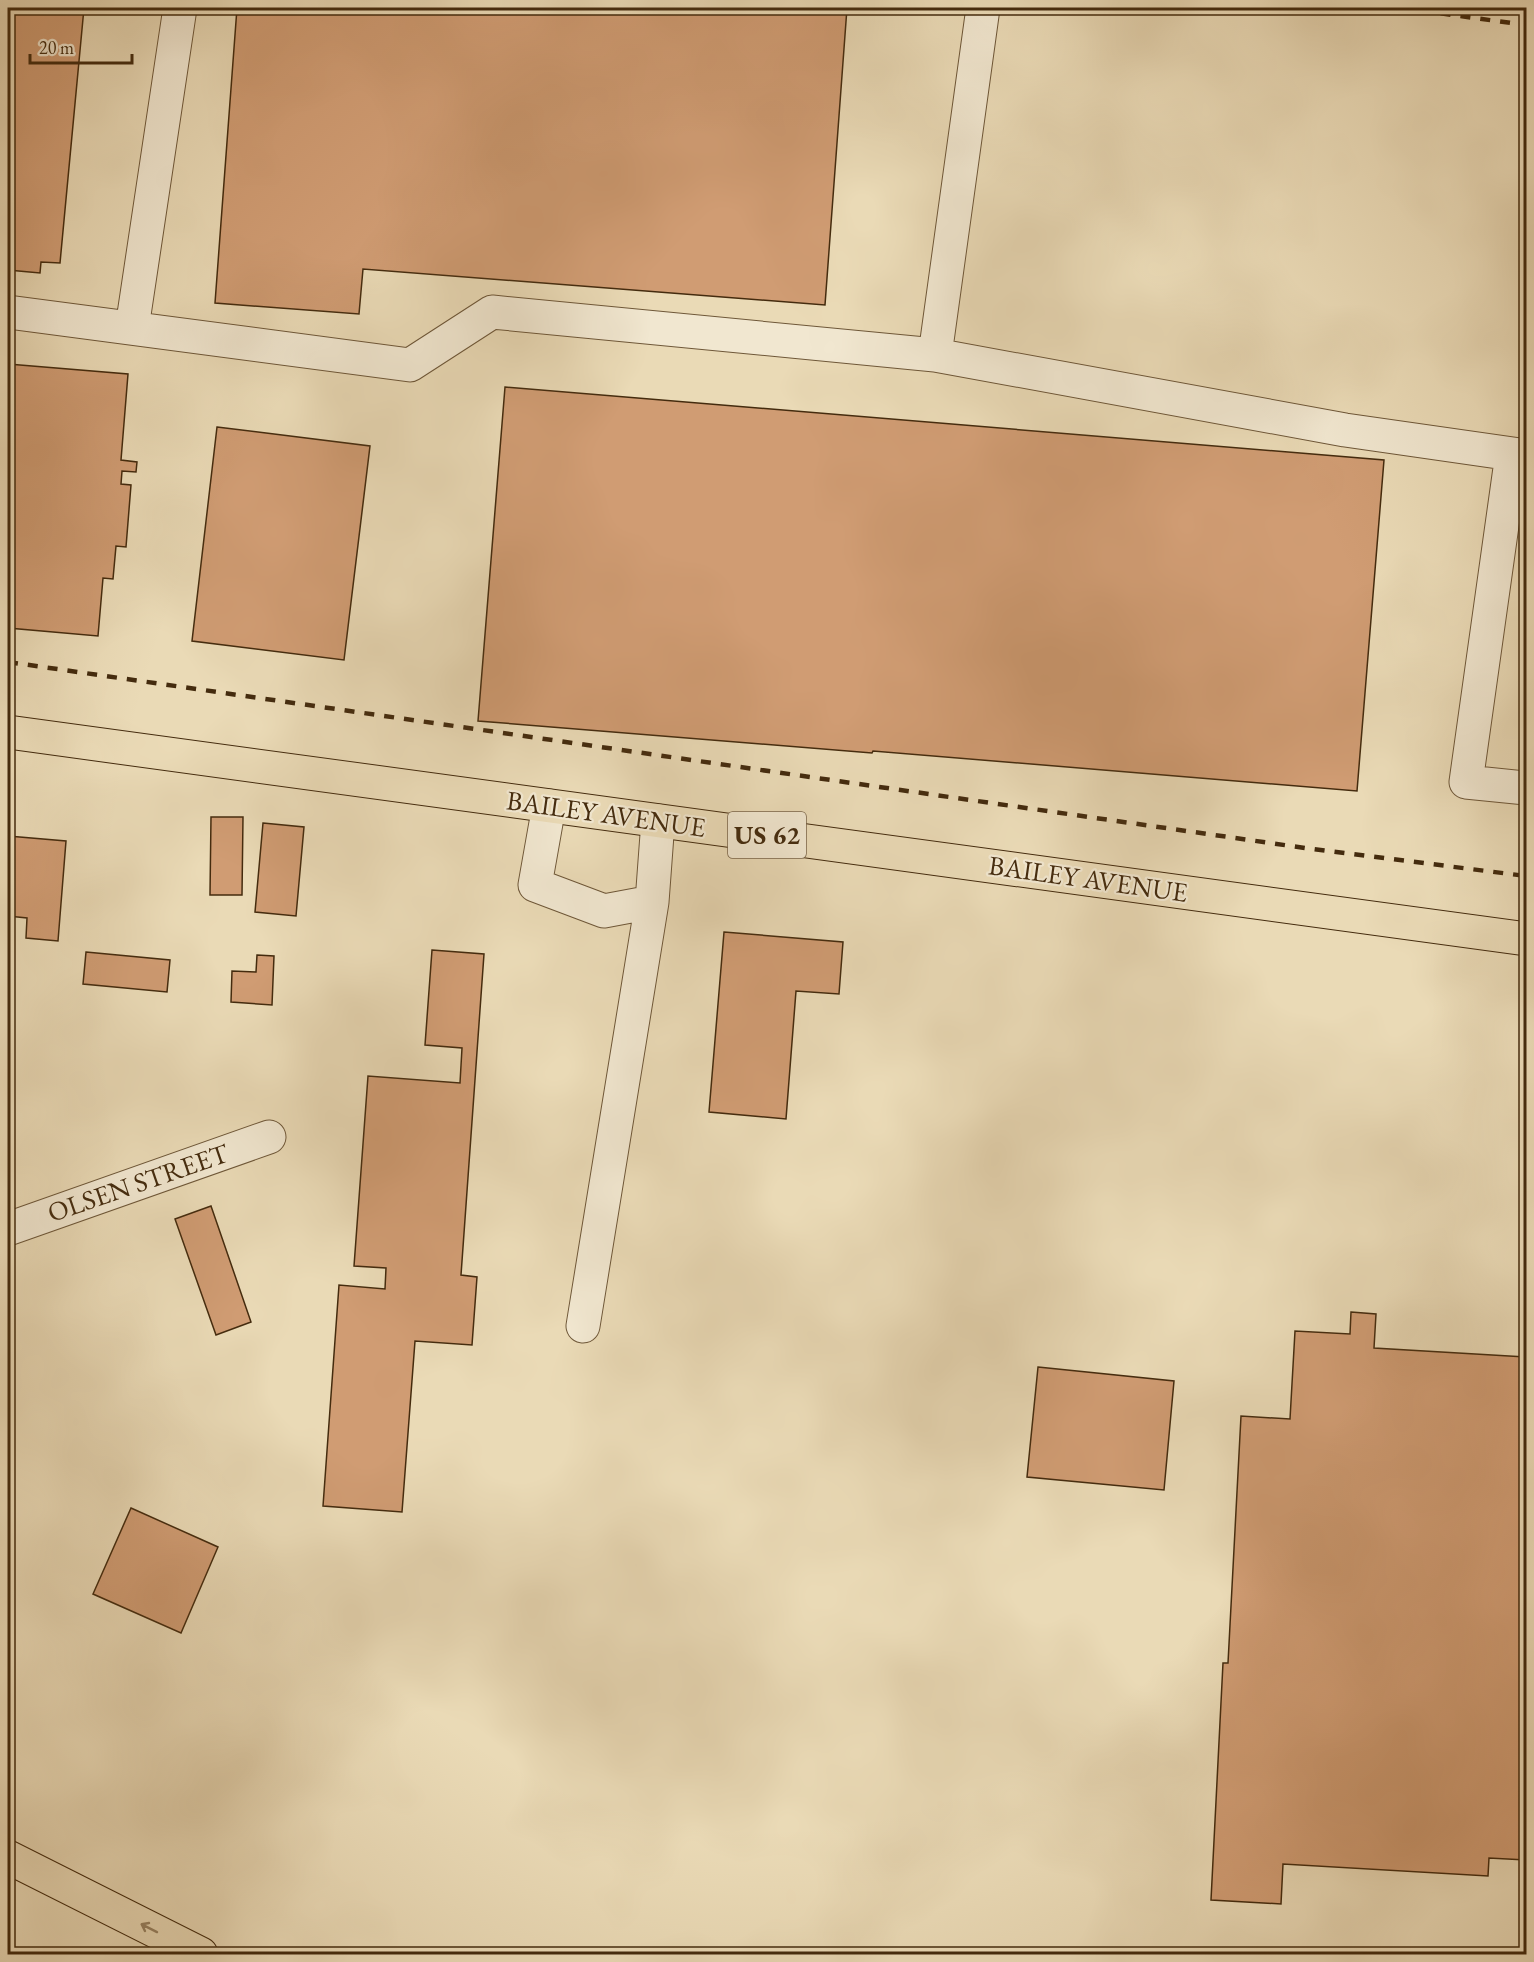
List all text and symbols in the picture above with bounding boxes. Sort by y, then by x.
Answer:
scale bar [30,27,132,65]
text: 20 m [39,36,74,59]
street label: BAILEY AVENUE [504,782,708,845]
road number: US 62 [728,812,806,858]
street label: BAILEY AVENUE [986,847,1190,910]
street label: OLSEN STREET [43,1135,234,1230]
one-way arrow [140,1922,158,1933]

